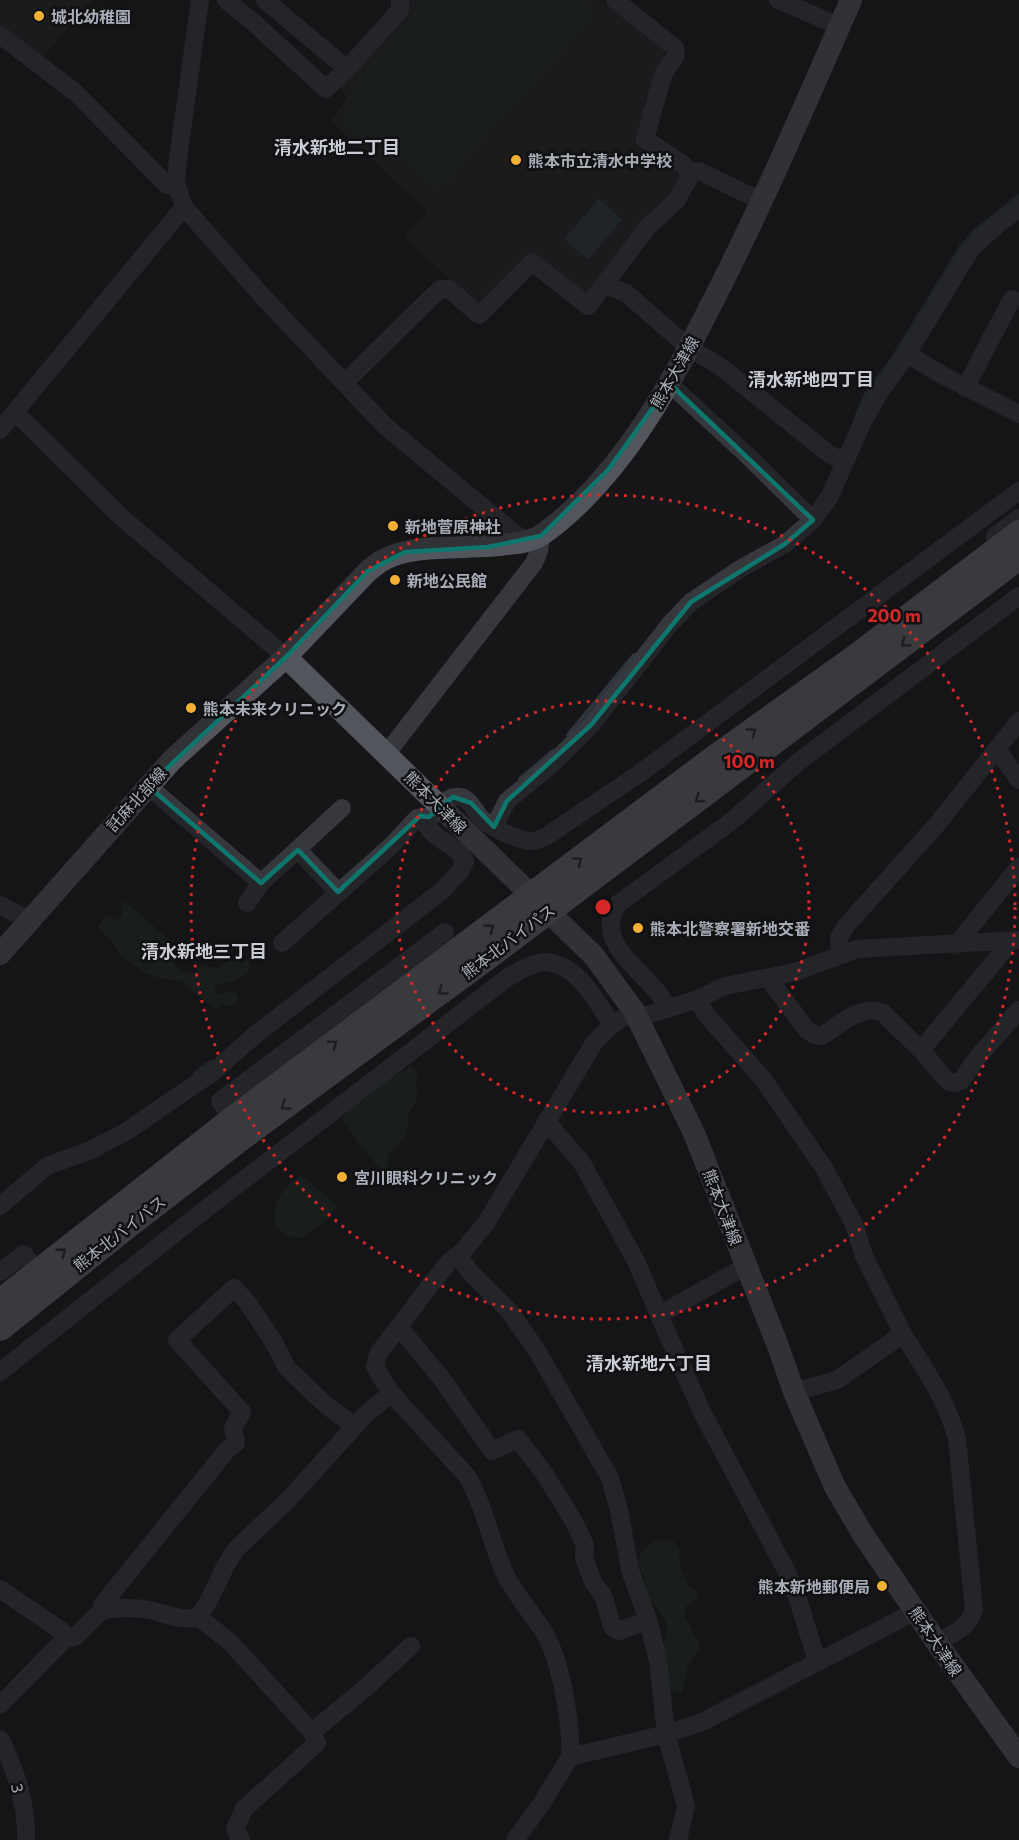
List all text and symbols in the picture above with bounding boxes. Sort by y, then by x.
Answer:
place label: 城北幼稚園 [51,7,131,26]
marker: 城北幼稚園 [32,9,46,23]
district label: 清水新地二丁目 [274,136,400,158]
place label: 熊本市立清水中学校 [528,151,672,170]
marker: 熊本市立清水中学校 [509,153,523,167]
street label: 熊本大津線 [646,333,702,411]
district label: 清水新地四丁目 [748,368,874,390]
place label: 新地菅原神社 [405,517,501,536]
marker: 新地菅原神社 [386,519,400,533]
place label: 新地公民館 [407,571,487,590]
marker: 新地公民館 [388,573,402,587]
text: 200 m [867,604,921,626]
one-way arrow [901,636,912,647]
place label: 熊本未来クリニック [203,699,347,718]
marker: 熊本未来クリニック [184,701,198,715]
one-way arrow [745,728,756,739]
text: 100 m [723,750,775,772]
street label: 託麻北部線 [102,763,170,835]
street label: 熊本大津線 [401,767,471,837]
one-way arrow [695,791,706,802]
one-way arrow [571,857,582,868]
centre of rings [593,897,613,917]
street label: 熊本北バイパス [458,900,558,982]
place label: 熊本北警察署新地交番 [650,919,810,938]
marker: 熊本北警察署新地交番 [631,921,645,935]
one-way arrow [483,924,494,935]
district label: 清水新地三丁目 [141,940,267,962]
one-way arrow [438,983,449,994]
one-way arrow [327,1040,338,1051]
one-way arrow [280,1099,291,1110]
street label: 熊本大津線 [700,1166,746,1248]
place label: 宮川眼科クリニック [354,1168,498,1187]
marker: 宮川眼科クリニック [335,1170,349,1184]
street label: 熊本北バイパス [69,1191,169,1275]
one-way arrow [56,1249,67,1260]
district label: 清水新地六丁目 [586,1352,712,1374]
place label: 熊本新地郵便局 [758,1577,870,1596]
marker: 熊本新地郵便局 [875,1579,889,1593]
street label: 熊本大津線 [906,1603,966,1679]
street label: 3 [8,1781,28,1795]

